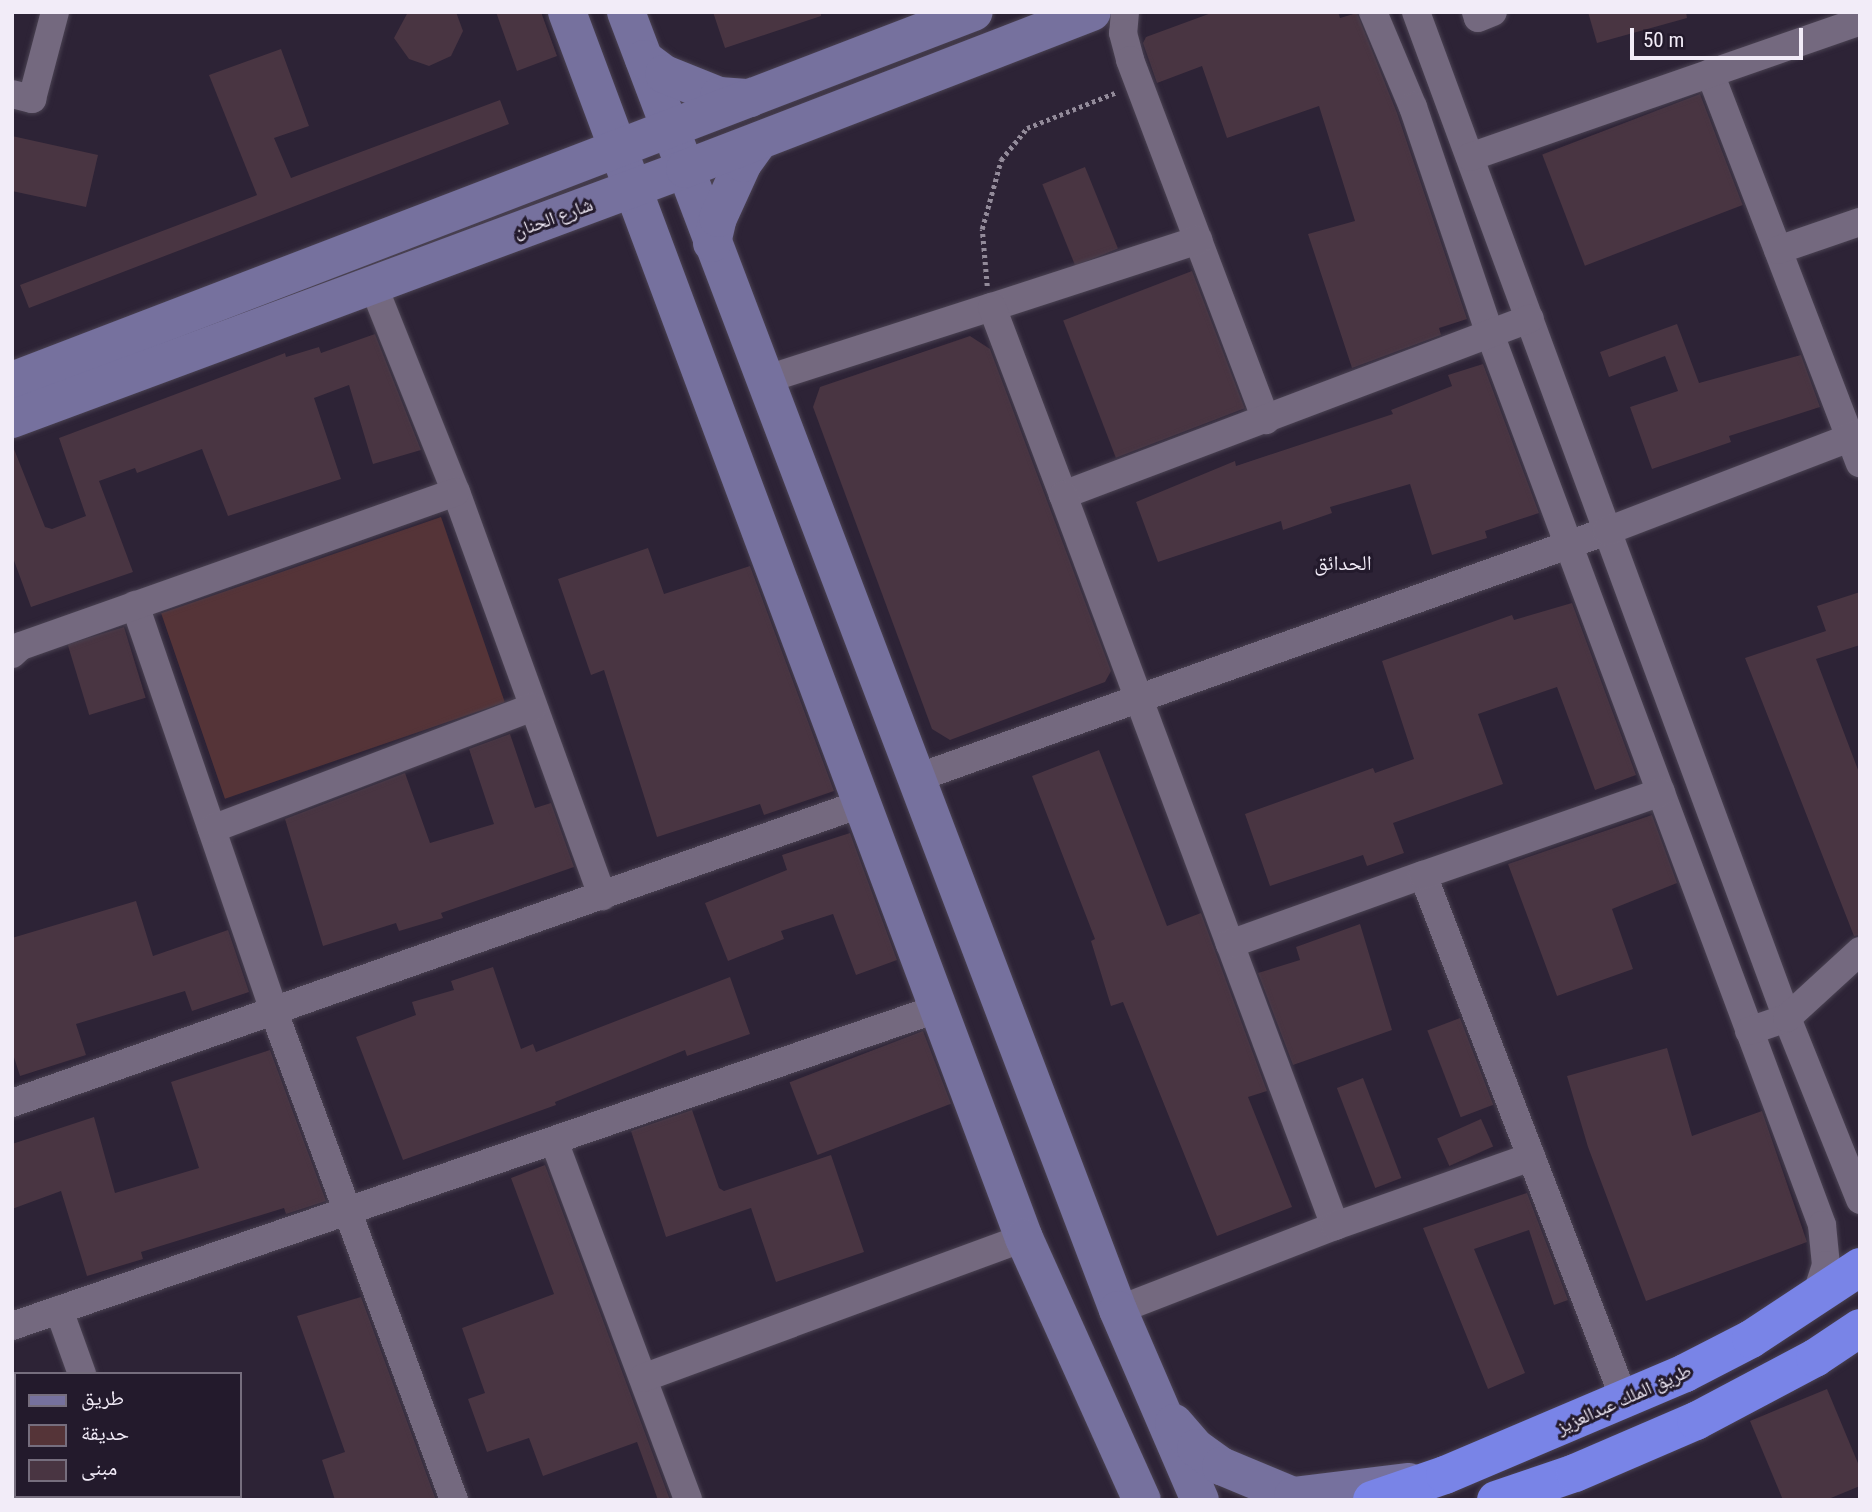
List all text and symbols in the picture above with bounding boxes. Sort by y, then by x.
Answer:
scale bar [1634,14,1807,58]
text: 50 m [1643,28,1684,52]
street label: شارع الحنان [510,193,596,243]
district label: الحدائق [1314,550,1372,576]
street label: طريق الملك عبدالعزيز [1553,1359,1695,1439]
legend [14,1372,242,1498]
text: طريق [81,1386,124,1410]
text: حديقة [81,1421,129,1445]
text: مبنى [81,1456,117,1480]

